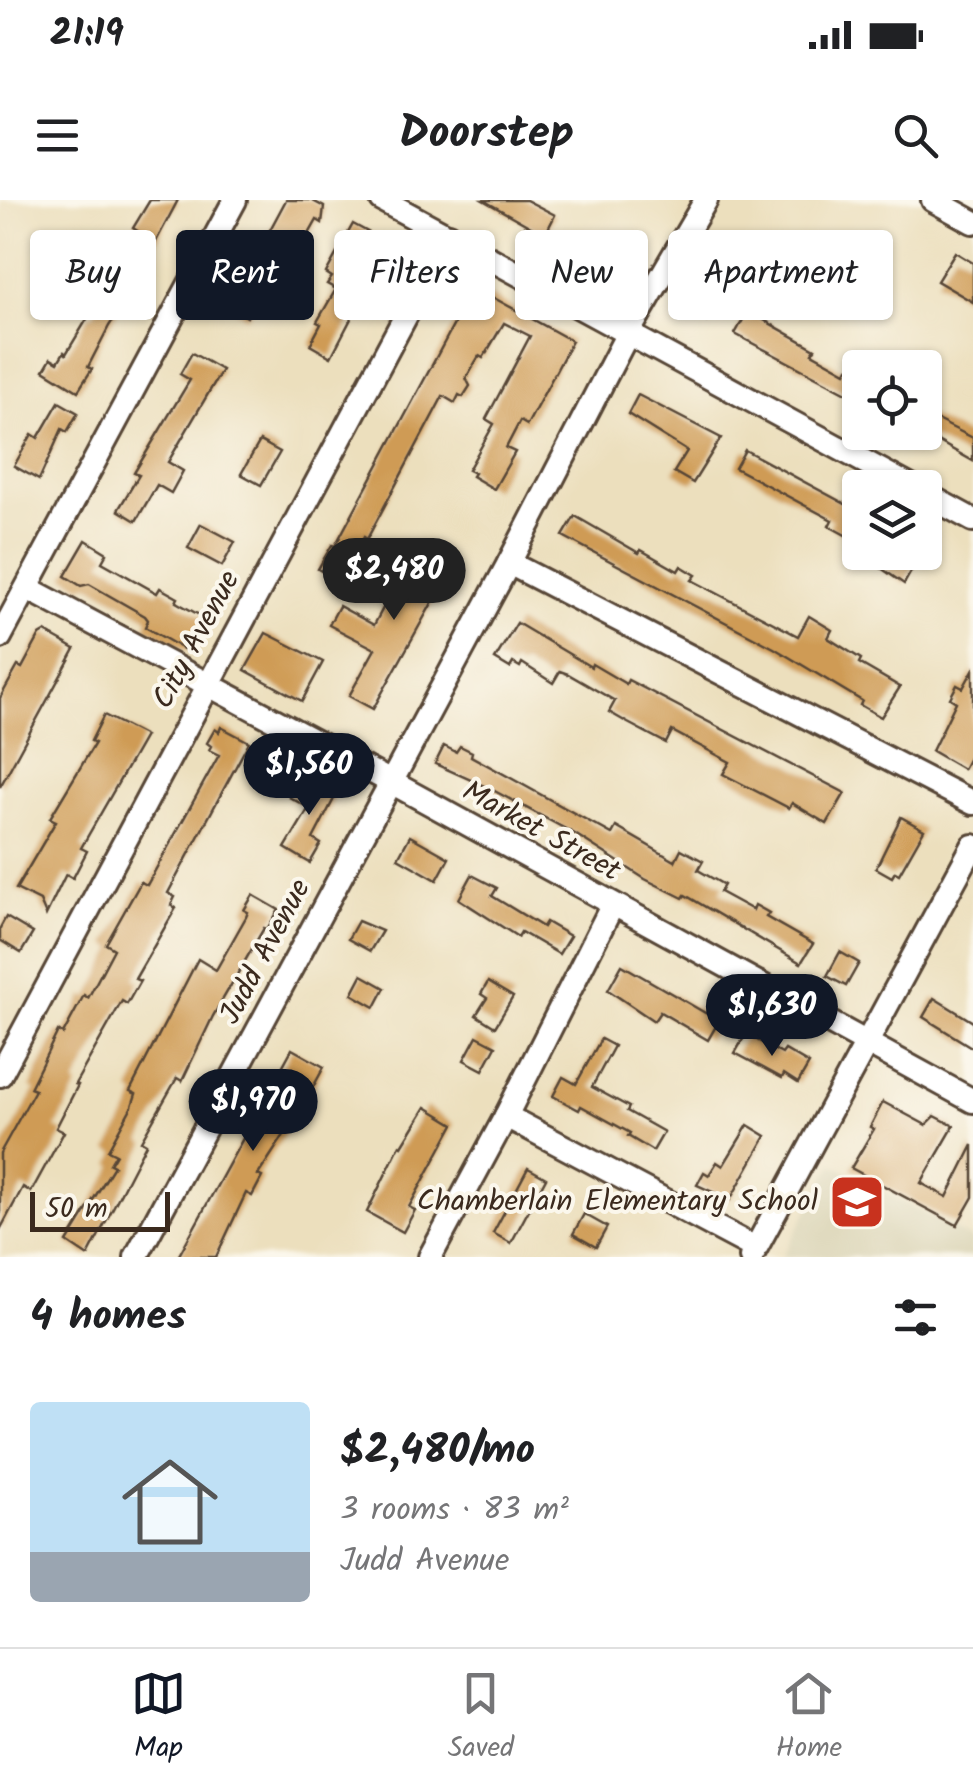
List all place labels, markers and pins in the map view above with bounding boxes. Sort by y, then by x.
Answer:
pin: $2,480 [313,538,475,623]
pin: $1,560 [228,733,390,818]
pin: $1,630 [691,974,853,1059]
pin: $1,970 [172,1069,334,1154]
school or university icon: Chamberlain Elementary School [827,1172,887,1232]
place label: Chamberlain Elementary School [417,1178,818,1226]

